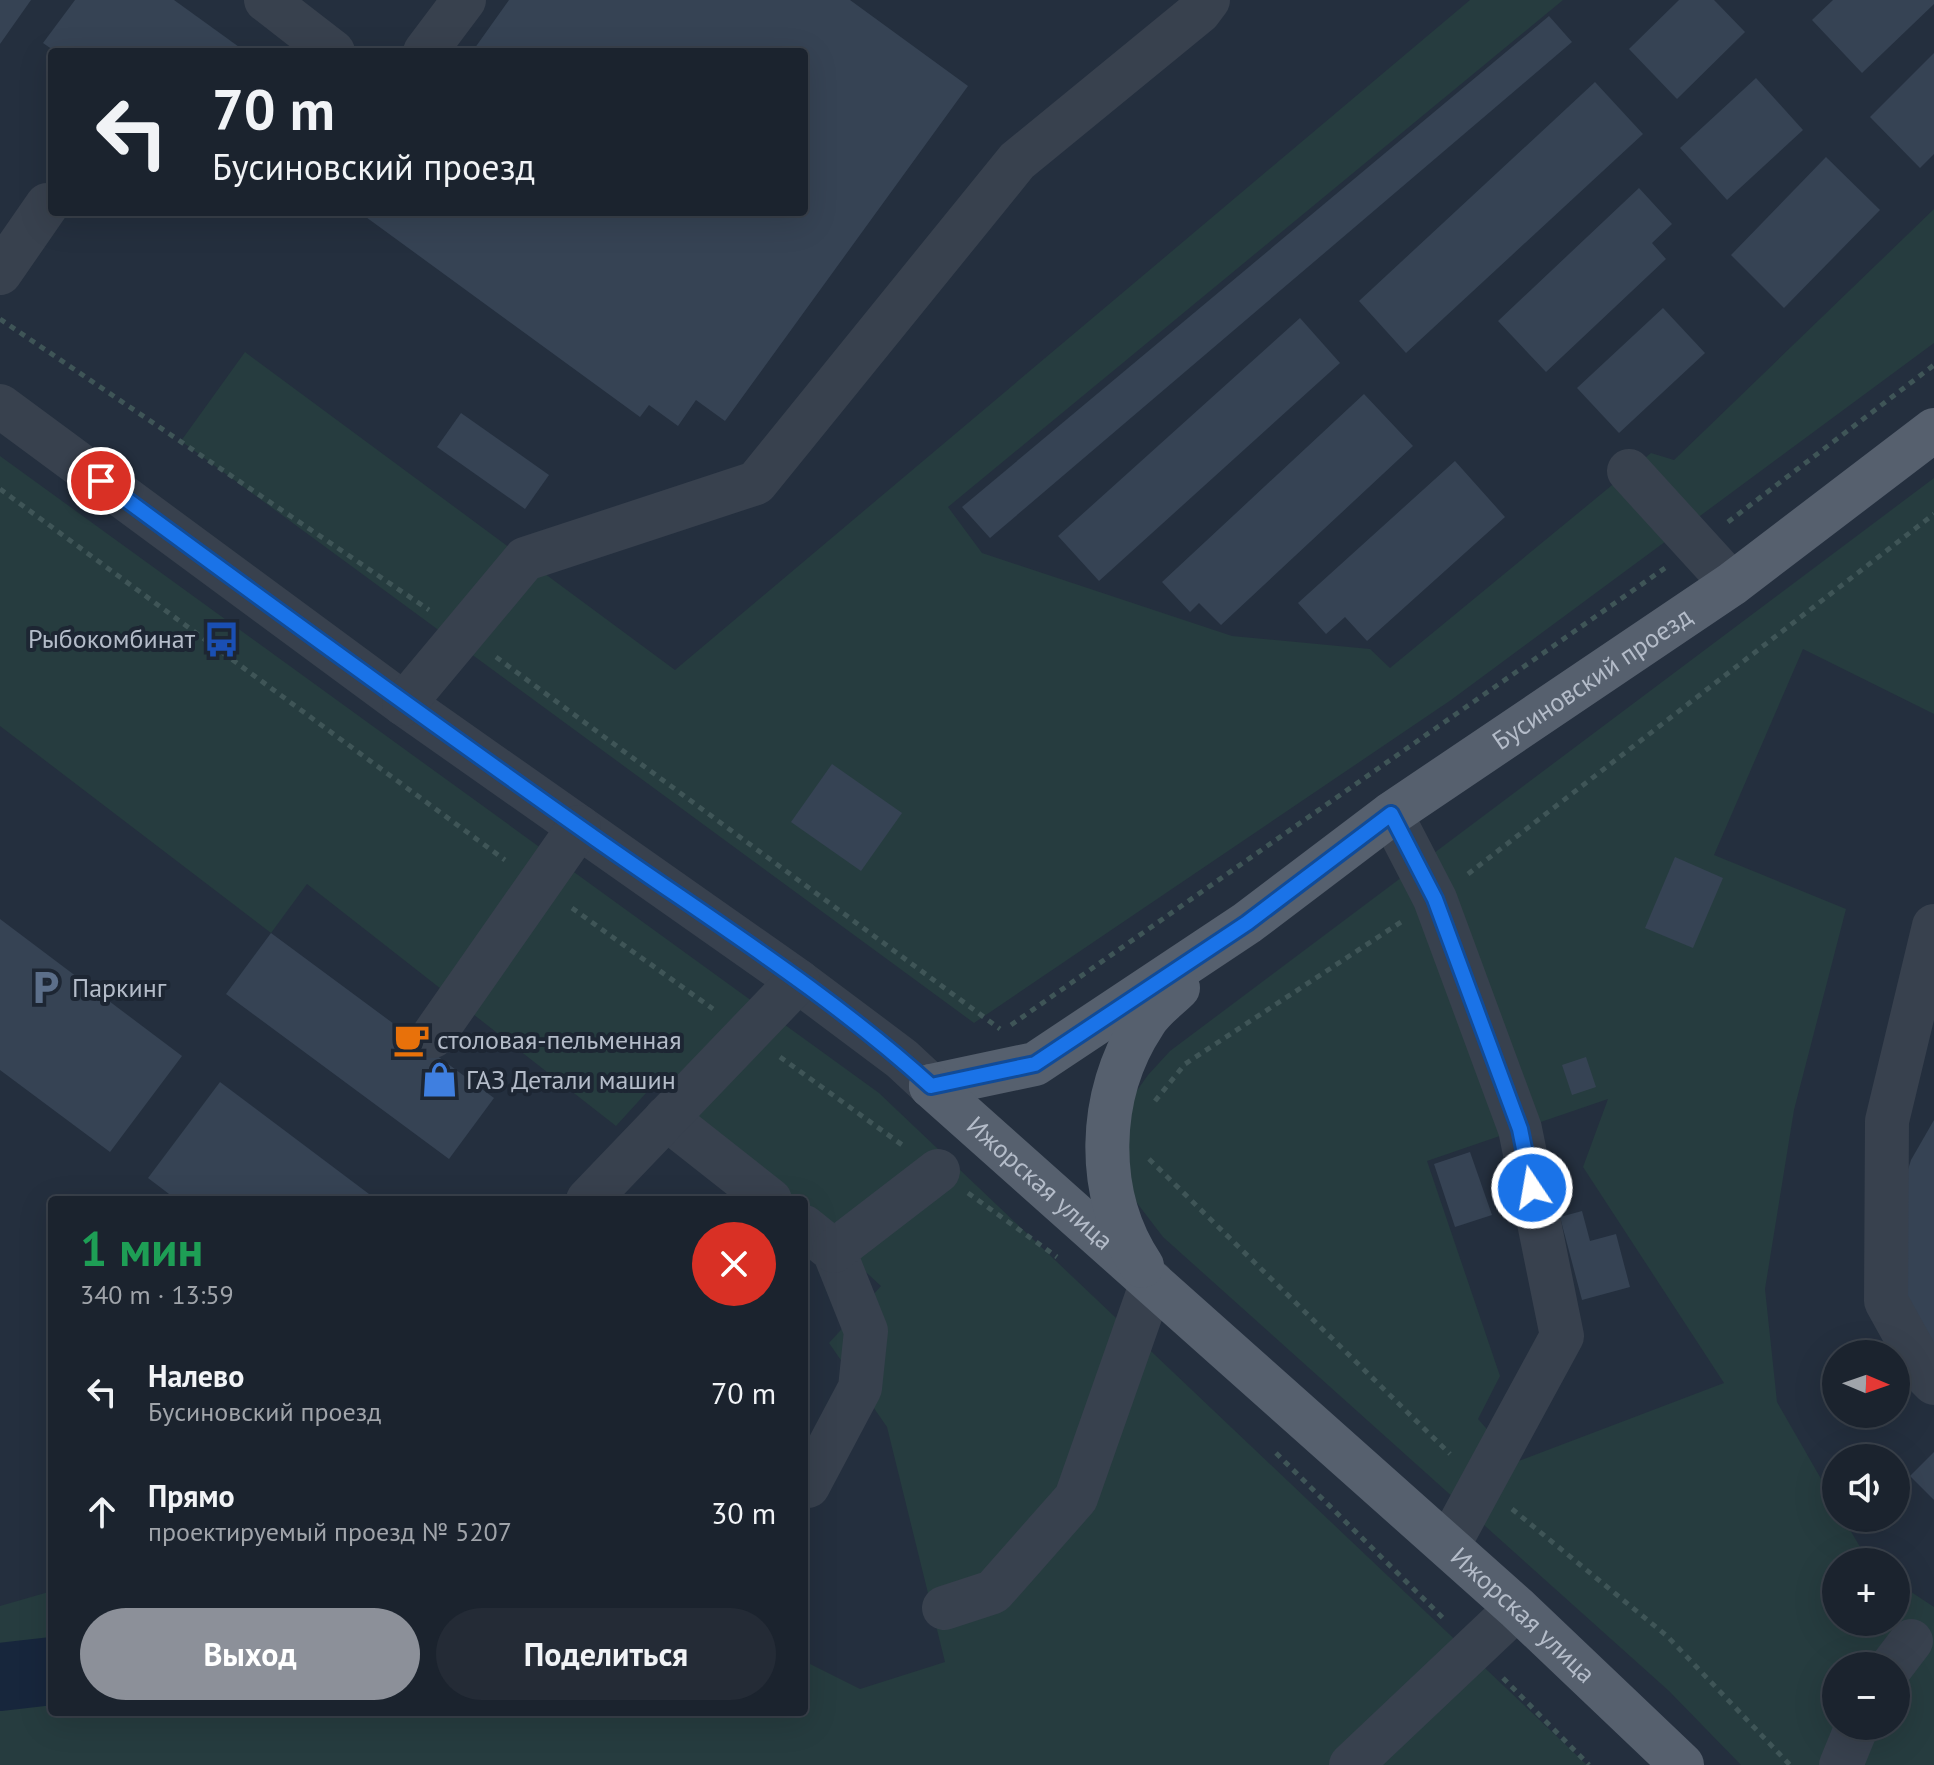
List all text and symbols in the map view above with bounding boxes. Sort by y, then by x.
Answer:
text: 70 m [212,73,335,145]
icon: left [80,80,184,184]
text: Бусиновский проезд [212,143,535,190]
pin [67,447,135,515]
icon: arrive [79,459,123,503]
street label: Бусиновский проезд [1486,599,1698,757]
bus stop icon: Рыбокомбинат [202,620,240,658]
place label: Рыбокомбинат [28,622,196,655]
parking icon: Паркинг [27,969,65,1007]
place label: Паркинг [72,971,167,1004]
cafe icon: столовая-пельменная [392,1021,430,1059]
place label: столовая-пельменная [437,1023,682,1056]
shop icon: ГАЗ Детали машин [421,1061,459,1099]
place label: ГАЗ Детали машин [466,1063,676,1096]
street label: Ижорская улица [960,1109,1121,1257]
position arrow [1490,1146,1574,1230]
text: 1 мин [80,1217,203,1279]
button: close [692,1222,776,1306]
text: 340 m · 13:59 [80,1278,234,1311]
north arrow [1822,1340,1910,1428]
map controls [1822,1340,1910,1740]
text: Налево [148,1356,244,1395]
icon: left [80,1370,124,1414]
text: 70 m [711,1373,776,1412]
text: Бусиновский проезд [148,1395,381,1428]
button: sound [1822,1444,1910,1532]
text: Прямо [148,1476,235,1515]
icon: ahead [80,1490,124,1534]
text: 30 m [711,1493,776,1532]
text: проектируемый проезд № 5207 [148,1515,512,1548]
street label: Ижорская улица [1444,1540,1603,1690]
button: + [1822,1548,1910,1636]
button: Выход [80,1608,420,1700]
button: Поделиться [436,1608,776,1700]
button: − [1822,1652,1910,1740]

